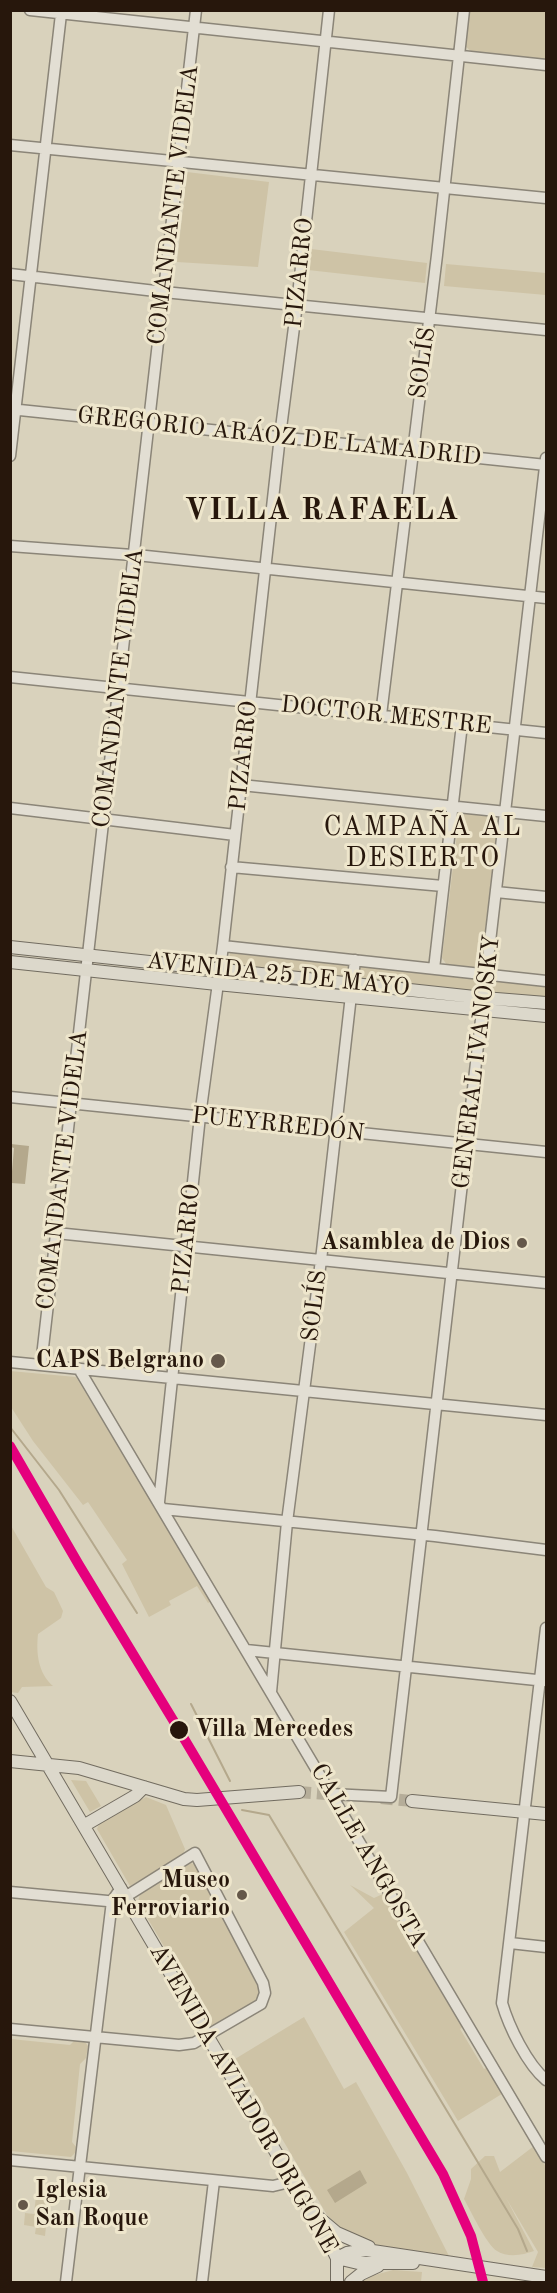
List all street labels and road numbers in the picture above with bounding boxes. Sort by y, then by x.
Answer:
street label: COMANDANTE VIDELA [143,63,205,347]
street label: PIZARRO [280,216,320,330]
street label: SOLÍS [404,325,442,401]
street label: GREGORIO ARÁOZ DE LAMADRID [76,401,482,473]
street label: COMANDANTE VIDELA [88,546,150,830]
street label: DOCTOR MESTRE [279,691,493,741]
street label: PIZARRO [224,699,264,813]
street label: GENERAL IVANOSKY [447,933,507,1191]
street label: AVENIDA 25 DE MAYO [145,947,411,1003]
street label: COMANDANTE VIDELA [32,1028,94,1312]
street label: PUEYRREDÓN [190,1102,366,1148]
street label: PIZARRO [167,1182,207,1296]
street label: SOLÍS [296,1268,334,1344]
street label: CALLE ANGOSTA [304,1759,432,1953]
street label: AVENIDA AVIADOR ORIGONE [142,1939,344,2259]

